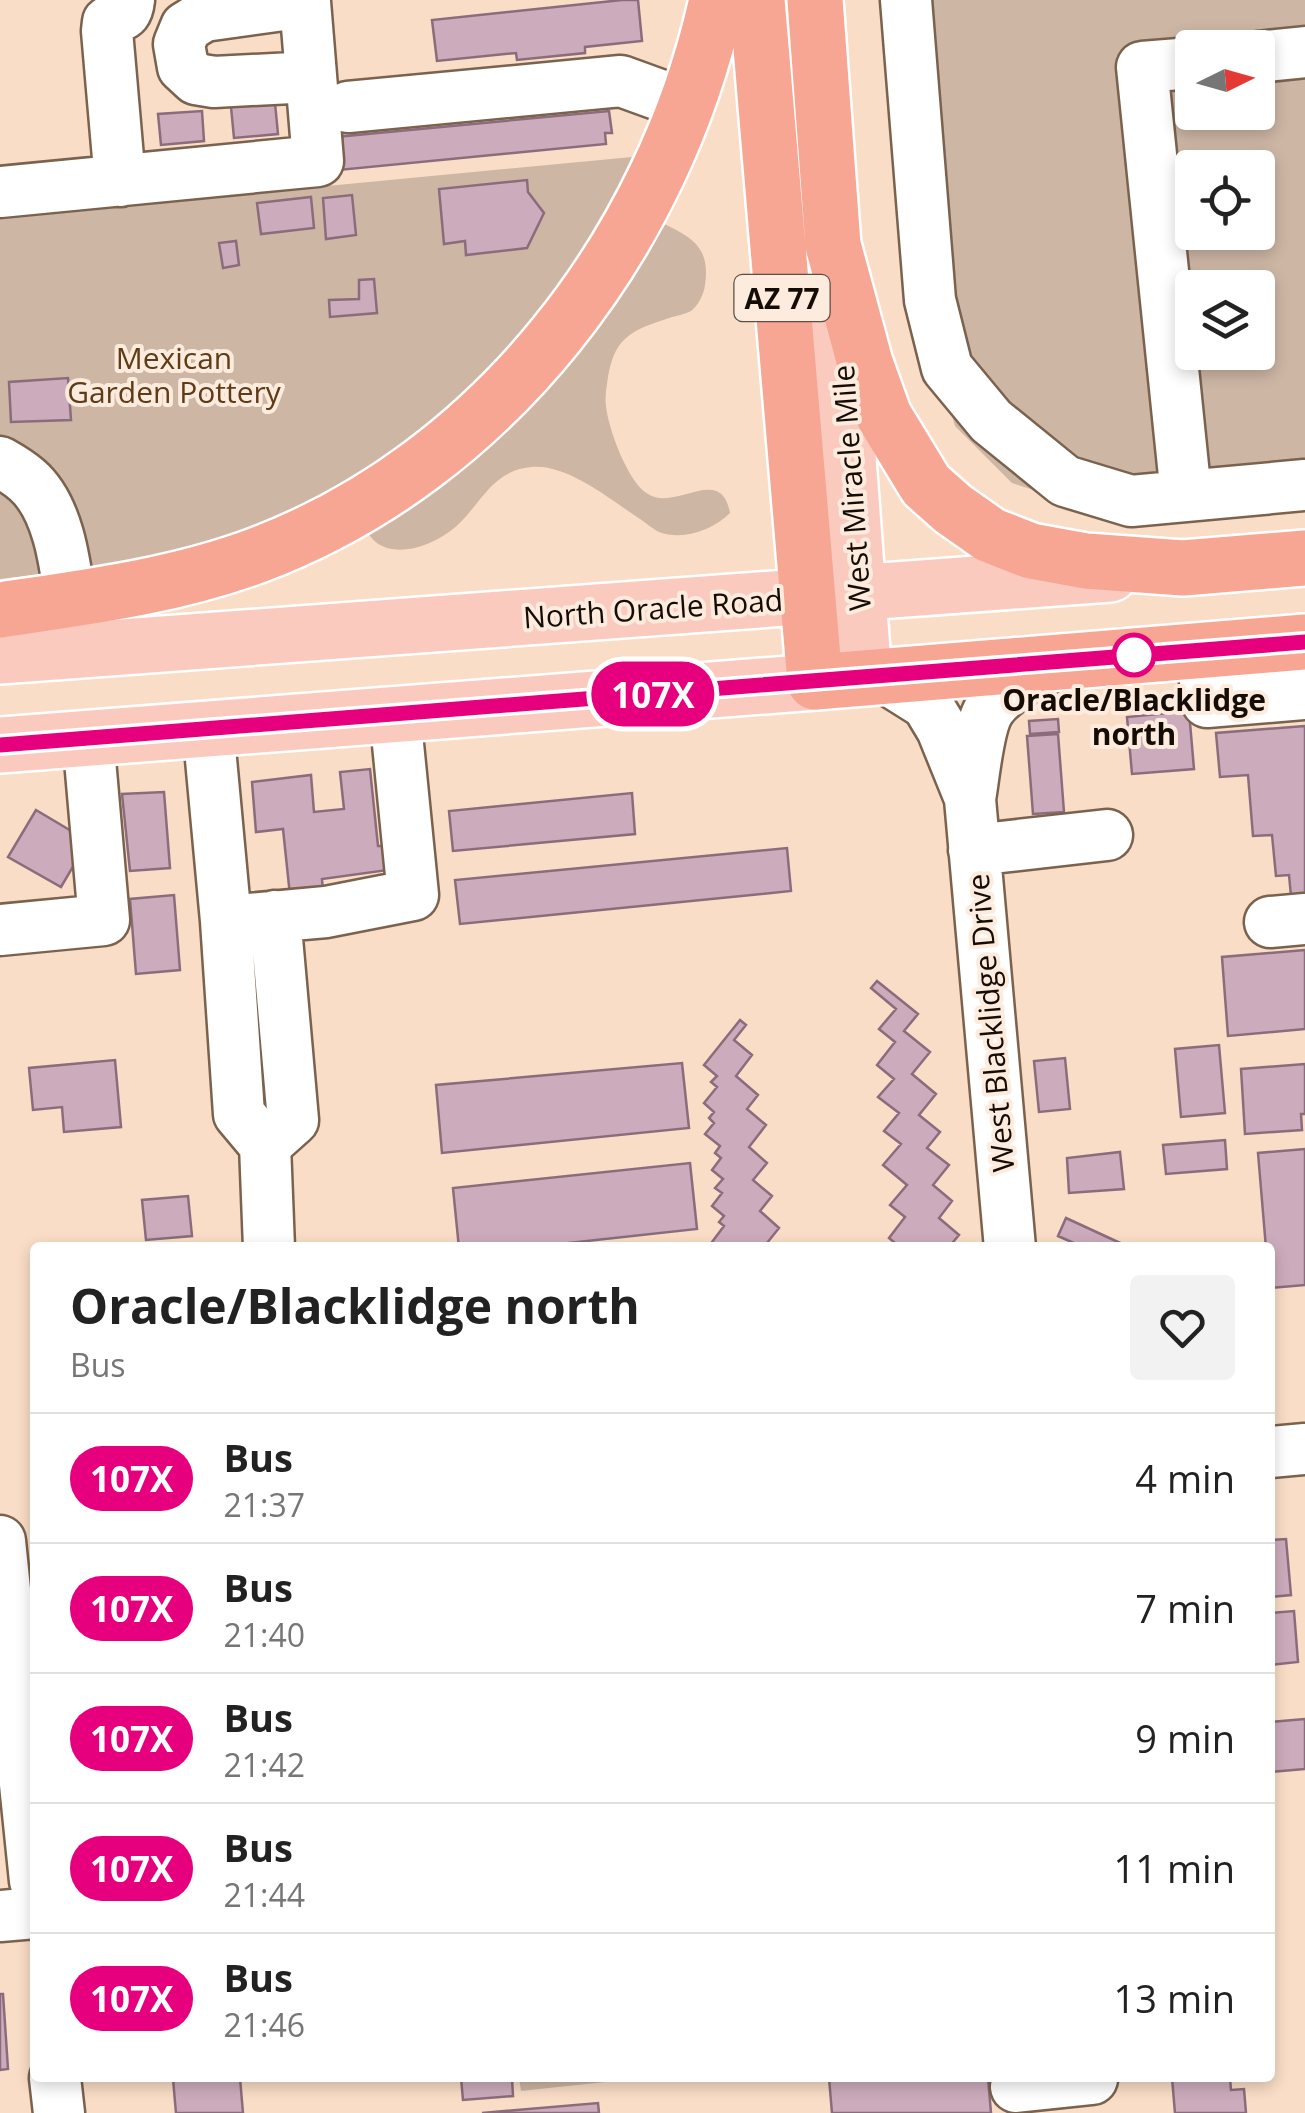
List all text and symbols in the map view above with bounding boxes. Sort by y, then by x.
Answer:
north arrow [1175,30,1275,130]
map controls [1175,30,1275,370]
button: locate [1175,150,1275,250]
button: layers [1175,270,1275,370]
road number: AZ 77 [734,275,830,321]
park label: Mexican Garden Pottery [67,337,282,412]
street label: West Miracle Mile [822,364,880,612]
street label: North Oracle Road [522,578,784,638]
marker: Oracle/Blacklidge north [1113,634,1155,676]
line badge: 107X [583,662,723,726]
text: 107X [611,671,695,718]
place label: Oracle/Blacklidge north [1002,679,1266,754]
street label: West Blacklidge Drive [957,872,1023,1174]
text: Oracle/Blacklidge north [70,1273,640,1338]
button: heart [1130,1275,1235,1380]
text: Bus [70,1343,126,1386]
text: Bus [223,1431,293,1483]
text: 4 min [1135,1452,1235,1504]
text: 107X [90,1455,173,1502]
text: 21:37 [223,1483,305,1526]
text: Bus [223,1561,293,1613]
text: 7 min [1135,1582,1235,1634]
text: 107X [90,1585,173,1632]
text: 21:40 [223,1613,305,1656]
text: Bus [223,1691,293,1743]
text: 9 min [1135,1712,1235,1764]
text: 107X [90,1715,173,1762]
text: 21:42 [223,1743,305,1786]
text: Bus [223,1821,293,1873]
text: 11 min [1114,1842,1235,1894]
text: 107X [90,1845,173,1892]
text: 21:44 [223,1873,305,1916]
text: Bus [223,1951,293,2003]
text: 13 min [1114,1972,1235,2024]
text: 107X [90,1975,173,2022]
text: 21:46 [223,2003,305,2046]

